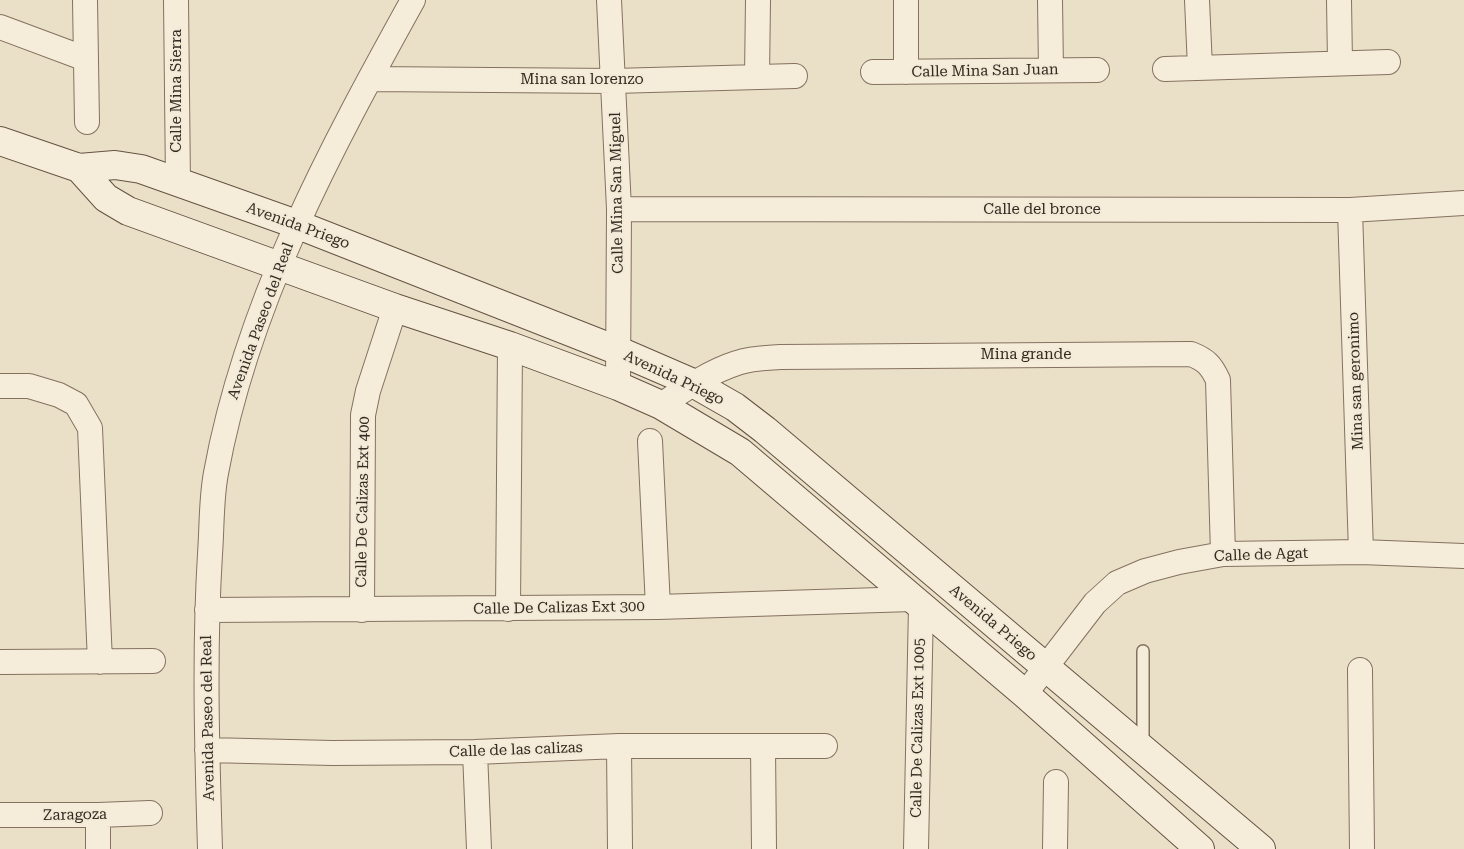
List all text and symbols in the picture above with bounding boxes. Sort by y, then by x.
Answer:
street label: Calle Mina Sierra [168,29,186,153]
street label: Calle Mina San Juan [911,61,1059,81]
street label: Mina san lorenzo [520,71,644,89]
street label: Calle Mina San Miguel [607,112,627,274]
street label: Avenida Priego [244,199,352,253]
street label: Calle del bronce [983,201,1101,219]
street label: Avenida Paseo del Real [224,240,298,402]
street label: Mina san geronimo [1345,312,1367,450]
street label: Mina grande [981,346,1071,364]
street label: Avenida Priego [621,347,727,409]
street label: Calle De Calizas Ext 400 [353,416,373,588]
street label: Calle de Agat [1214,544,1308,566]
street label: Avenida Priego [946,581,1040,665]
street label: Calle De Calizas Ext 300 [473,598,645,618]
street label: Avenida Paseo del Real [198,635,218,801]
street label: Calle De Calizas Ext 1005 [907,638,929,818]
street label: Calle de las calizas [449,739,583,761]
street label: Zaragoza [43,805,107,825]

